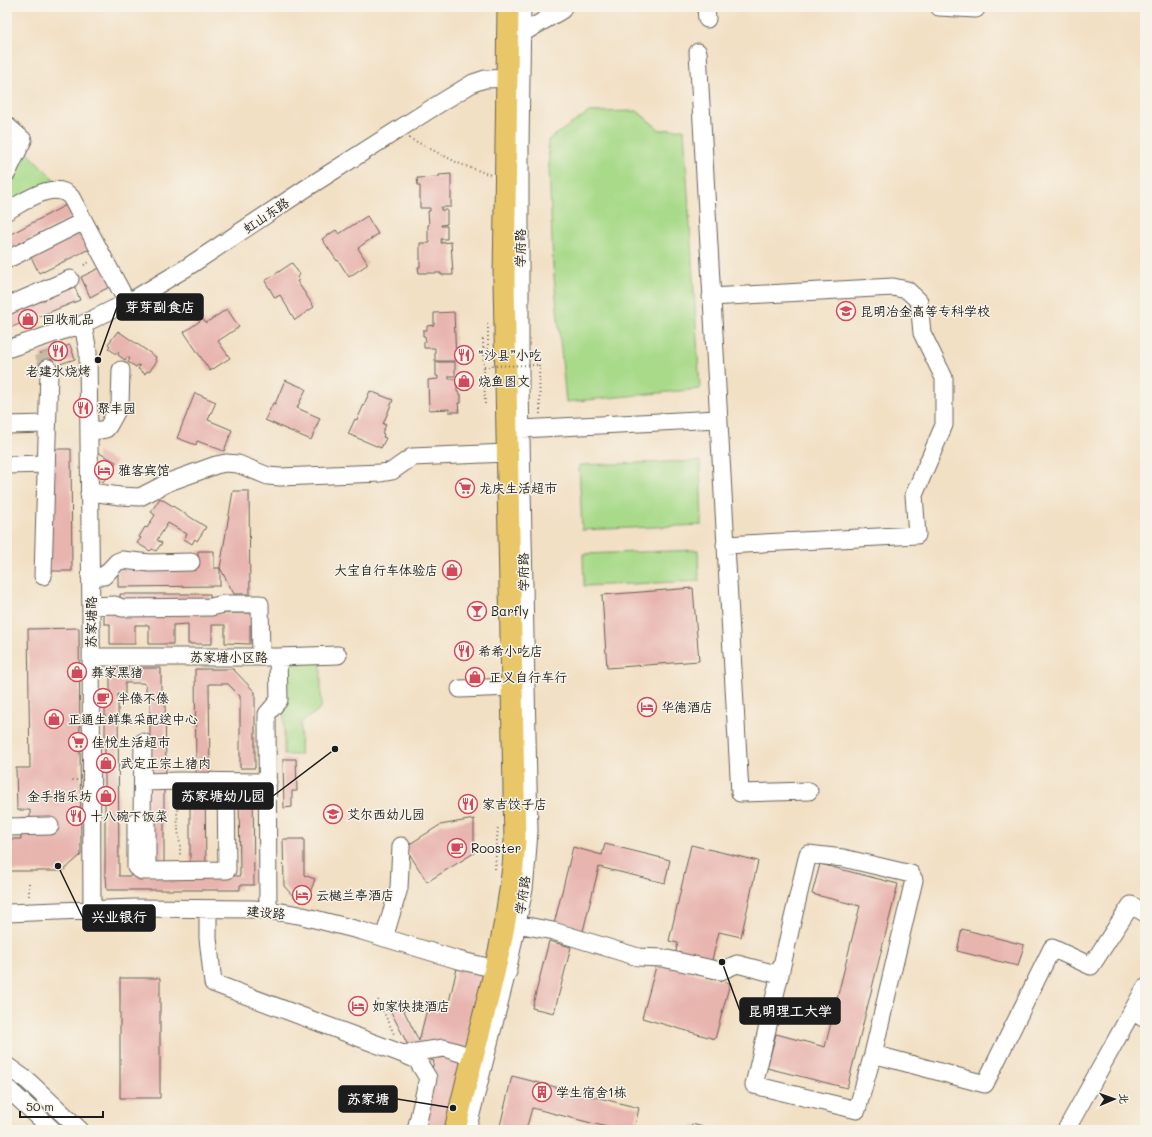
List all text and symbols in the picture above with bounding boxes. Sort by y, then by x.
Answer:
street label: 虹山东路 [239,193,292,236]
street label: 学府路 [511,228,528,268]
callout: 芽芽副食店 [117,294,203,320]
text: 芽芽副食店 [125,297,195,316]
school or university icon: 昆明冶金高等专科学校 [835,300,857,322]
place label: 昆明冶金高等专科学校 [860,302,990,319]
shop icon: 回收礼品 [17,308,39,330]
place label: 回收礼品 [42,310,94,327]
restaurant icon: 老建水烧烤 [47,340,69,362]
restaurant icon: “沙县”小吃 [453,344,475,366]
place label: “沙县”小吃 [478,346,542,363]
place label: 老建水烧烤 [25,362,91,379]
shop icon: 烧鱼图文 [453,370,475,392]
place label: 烧鱼图文 [478,372,530,389]
restaurant icon: 聚丰园 [72,397,94,419]
place label: 聚丰园 [97,399,136,416]
hotel icon: 雅客宾馆 [93,459,115,481]
place label: 雅客宾馆 [118,461,170,478]
supermarket icon: 龙庆生活超市 [454,477,476,499]
place label: 龙庆生活超市 [479,479,557,496]
street label: 学府路 [514,552,531,592]
shop icon: 大宝自行车体验店 [441,559,463,581]
place label: 大宝自行车体验店 [334,561,438,578]
street label: 苏家塘路 [82,596,99,648]
bar icon: Barfly [466,600,488,622]
place label: Barfly [491,602,529,619]
restaurant icon: 希希小吃店 [453,640,475,662]
place label: 希希小吃店 [478,642,543,659]
street label: 苏家塘小区路 [190,648,268,665]
shop icon: 彝家黑猪 [66,661,88,683]
place label: 彝家黑猪 [91,663,143,680]
shop icon: 正义自行车行 [464,666,486,688]
place label: 正义自行车行 [489,668,567,685]
cafe icon: 半傣不傣 [92,687,114,709]
place label: 半傣不傣 [117,689,169,706]
hotel icon: 华德酒店 [636,696,658,718]
place label: 华德酒店 [661,698,713,715]
shop icon: 正通生鲜集采配送中心 [43,708,65,730]
place label: 正通生鲜集采配送中心 [68,710,198,727]
supermarket icon: 佳悦生活超市 [67,731,89,753]
place label: 佳悦生活超市 [92,733,170,750]
shop icon: 武定正宗土猪肉 [95,752,117,774]
place label: 武定正宗土猪肉 [120,754,211,771]
callout: 苏家塘幼儿园 [173,783,273,809]
shop icon: 金手指乐坊 [95,785,117,807]
text: 苏家塘幼儿园 [181,786,265,805]
place label: 金手指乐坊 [27,787,92,804]
restaurant icon: 家吉饺子店 [457,793,479,815]
place label: 家吉饺子店 [482,795,547,812]
school or university icon: 艾尔西幼儿园 [322,803,344,825]
restaurant icon: 十八碗下饭菜 [65,805,87,827]
place label: 艾尔西幼儿园 [347,805,425,822]
place label: 十八碗下饭菜 [90,807,168,824]
cafe icon: Rooster [446,837,468,859]
place label: Rooster [471,839,521,856]
street label: 学府路 [510,874,533,916]
hotel icon: 云樾兰亭酒店 [291,884,313,906]
place label: 云樾兰亭酒店 [316,886,394,903]
street label: 建设路 [246,901,286,922]
callout: 兴业银行 [83,905,155,931]
text: 兴业银行 [91,907,147,926]
hotel icon: 如家快捷酒店 [347,995,369,1017]
place label: 如家快捷酒店 [372,997,450,1014]
callout: 昆明理工大学 [740,998,840,1024]
text: 昆明理工大学 [748,1001,832,1020]
north arrow [1094,1079,1134,1119]
building icon: 学生宿舍1栋 [531,1081,553,1103]
place label: 学生宿舍1栋 [556,1083,627,1100]
callout: 苏家塘 [339,1086,397,1112]
text: 苏家塘 [347,1089,389,1108]
scale bar [20,1093,103,1119]
text: 北 [1117,1093,1132,1104]
text: 50 m [26,1098,54,1114]

